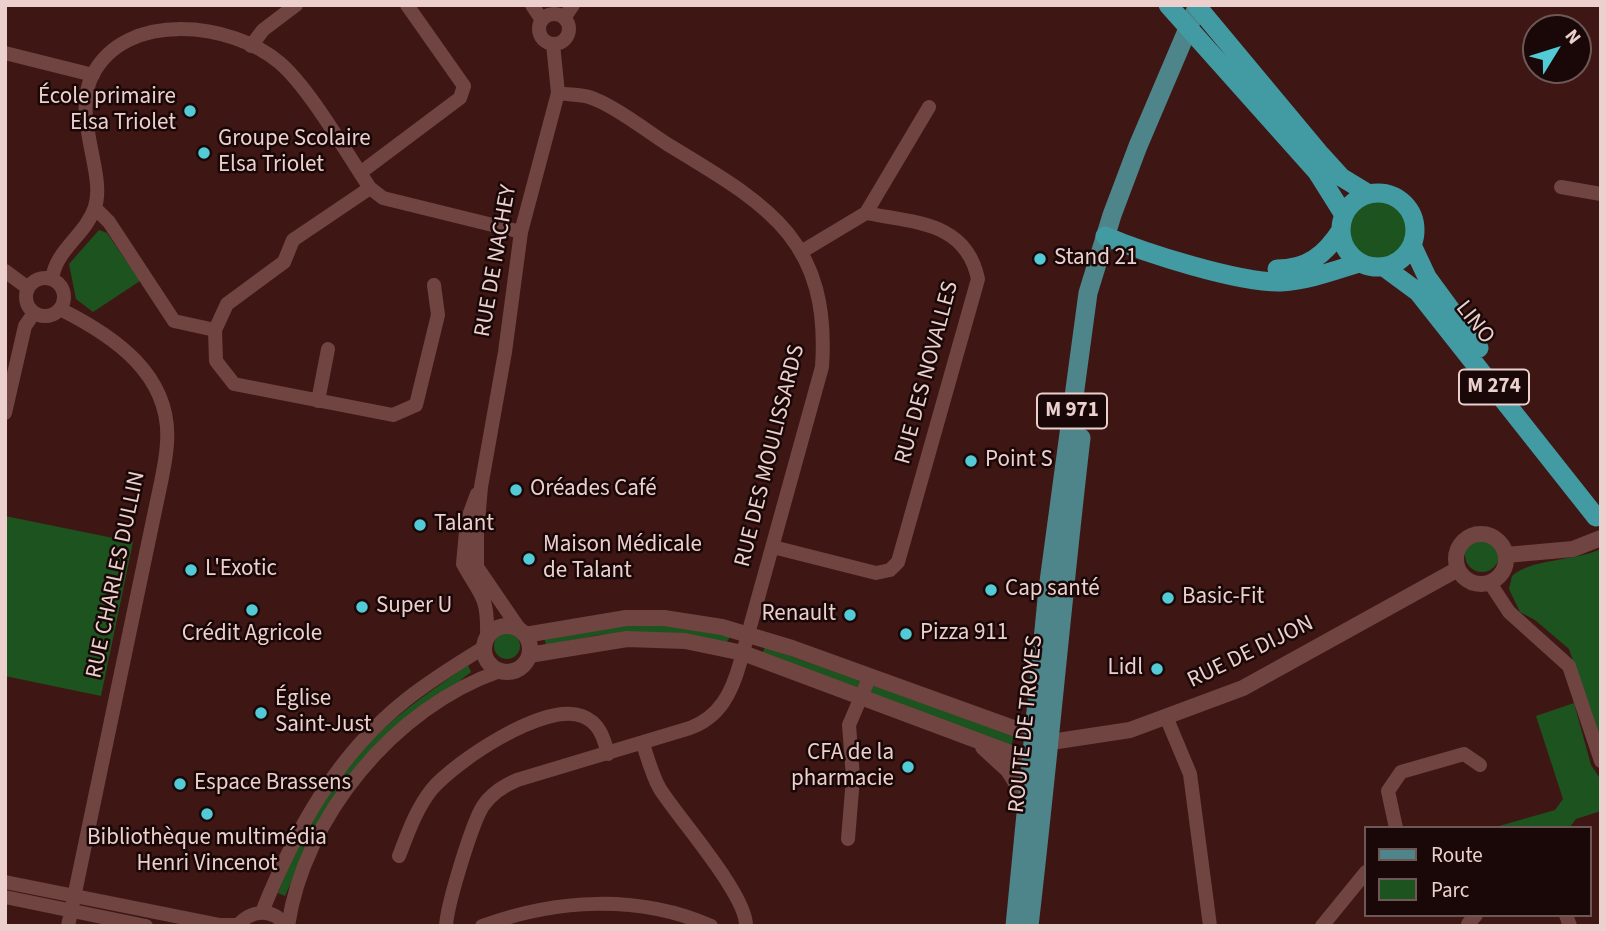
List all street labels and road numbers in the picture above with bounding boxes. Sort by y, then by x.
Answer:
street label: RUE DE NACHEY [470,183,524,339]
street label: RUE DES NOVALLES [890,278,966,468]
street label: LINO [1449,296,1499,350]
street label: RUE DES MOULISSARDS [730,342,812,570]
road number: M 274 [1459,370,1529,404]
road number: M 971 [1037,394,1107,428]
street label: RUE CHARLES DULLIN [82,469,152,681]
street label: RUE DE DIJON [1183,611,1319,695]
street label: ROUTE DE TROYES [1004,634,1050,814]

